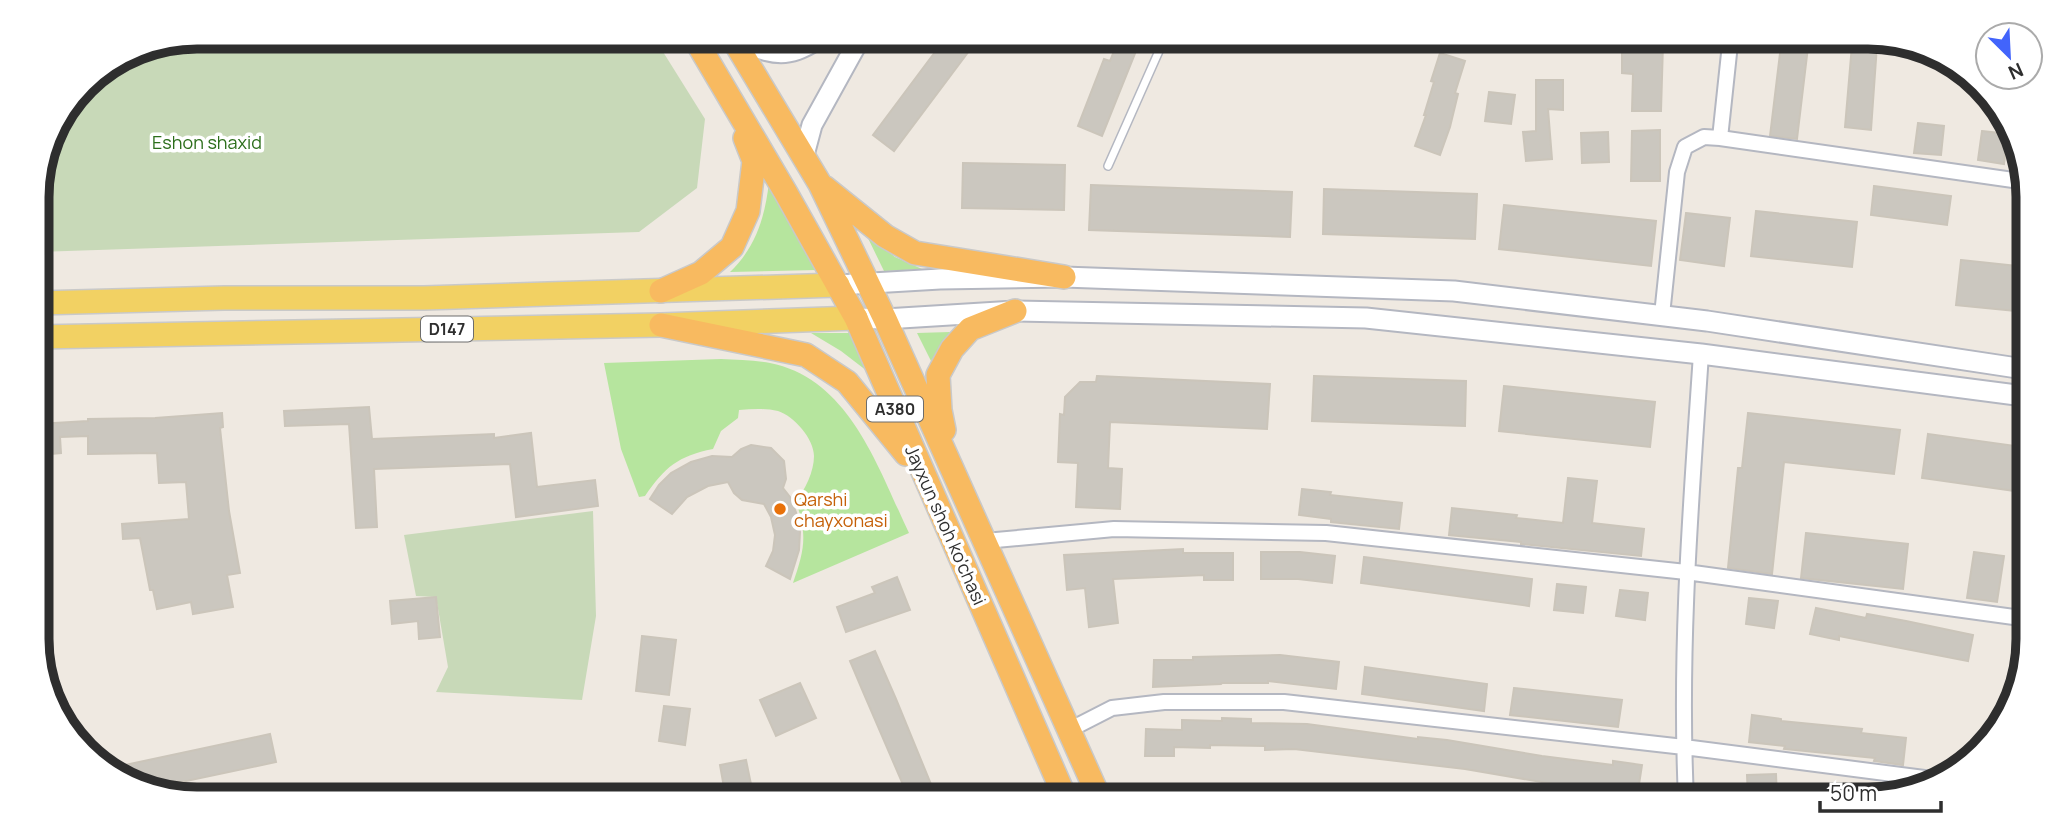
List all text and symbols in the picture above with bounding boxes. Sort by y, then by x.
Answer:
north arrow [1974,21,2044,91]
text: N [2004,57,2027,86]
park label: Eshon shaxid [152,130,262,154]
road number: D147 [421,316,473,342]
road number: A380 [867,396,923,422]
street label: Jayxun shoh ko'chasi [900,441,992,609]
place label: Qarshi chayxonasi [794,487,888,532]
marker: Qarshi chayxonasi [772,501,788,517]
scale bar [1820,770,1941,814]
text: 50 m [1830,779,1877,807]

